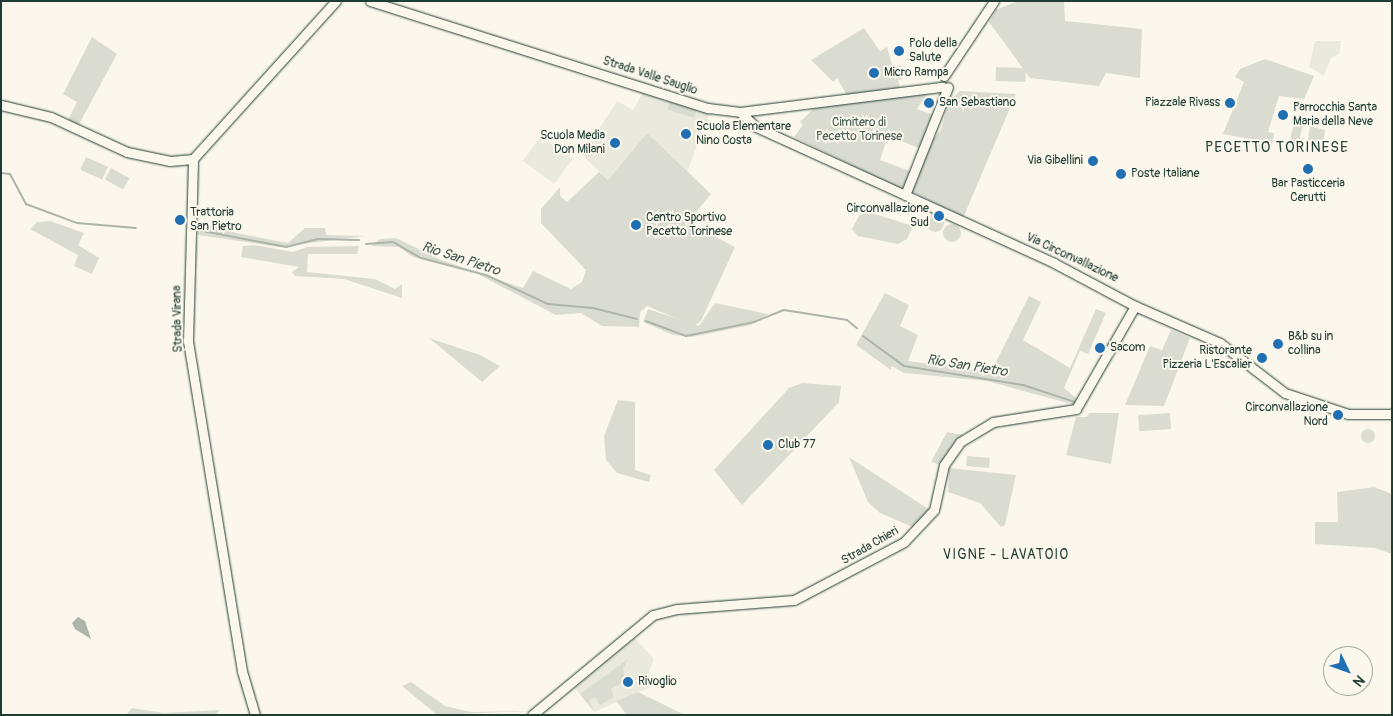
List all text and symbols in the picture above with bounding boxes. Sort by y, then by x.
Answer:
place label: Polo della Salute [909,37,957,65]
marker: Polo della Salute [893,45,905,57]
street label: Strada Valle Sauglio [601,54,699,98]
place label: Micro Rampa [884,66,948,80]
marker: Micro Rampa [868,67,880,79]
place label: San Sebastiano [939,96,1016,110]
place label: Piazzale Rivass [1145,96,1220,110]
marker: San Sebastiano [923,97,935,109]
marker: Piazzale Rivass [1224,97,1236,109]
place label: Parrocchia Santa Maria della Neve [1293,101,1377,129]
marker: Parrocchia Santa Maria della Neve [1277,109,1289,121]
park label: Cimitero di Pecetto Torinese [816,116,902,144]
place label: Scuola Elementare Nino Costa [696,120,791,148]
marker: Scuola Elementare Nino Costa [680,128,692,140]
place label: Scuola Media Don Milani [540,129,605,157]
marker: Scuola Media Don Milani [609,137,621,149]
district label: PECETTO TORINESE [1203,139,1351,157]
place label: Via Gibellini [1027,154,1083,168]
marker: Via Gibellini [1087,155,1099,167]
marker: Bar Pasticceria Cerutti [1302,163,1314,175]
place label: Poste Italiane [1131,167,1200,181]
marker: Poste Italiane [1115,168,1127,180]
place label: Bar Pasticceria Cerutti [1271,177,1345,205]
place label: Circonvallazione Sud [846,202,929,230]
place label: Trattoria San Pietro [190,206,242,234]
marker: Circonvallazione Sud [933,210,945,222]
place label: Centro Sportivo Pecetto Torinese [646,211,732,239]
marker: Trattoria San Pietro [174,214,186,226]
marker: Centro Sportivo Pecetto Torinese [630,219,642,231]
street label: Via Circonvallazione [1024,230,1120,286]
water label: Rio San Pietro [420,238,502,280]
street label: Strada Virana [170,285,186,353]
place label: B&b su in collina [1288,330,1333,358]
marker: B&b su in collina [1272,338,1284,350]
place label: Sacom [1110,341,1145,355]
marker: Sacom [1094,342,1106,354]
place label: Ristorante Pizzeria L'Escalier [1163,344,1252,372]
water label: Rio San Pietro [926,351,1008,381]
marker: Ristorante Pizzeria L'Escalier [1256,352,1268,364]
place label: Circonvallazione Nord [1245,401,1328,429]
marker: Circonvallazione Nord [1332,409,1344,421]
place label: Club 77 [778,438,815,452]
marker: Club 77 [762,439,774,451]
street label: Strada Chieri [839,524,901,568]
district label: VIGNE - LAVATOIO [941,547,1071,563]
north arrow [1323,646,1373,696]
text: N [1349,671,1368,690]
place label: Rivoglio [638,675,677,689]
marker: Rivoglio [622,676,634,688]

